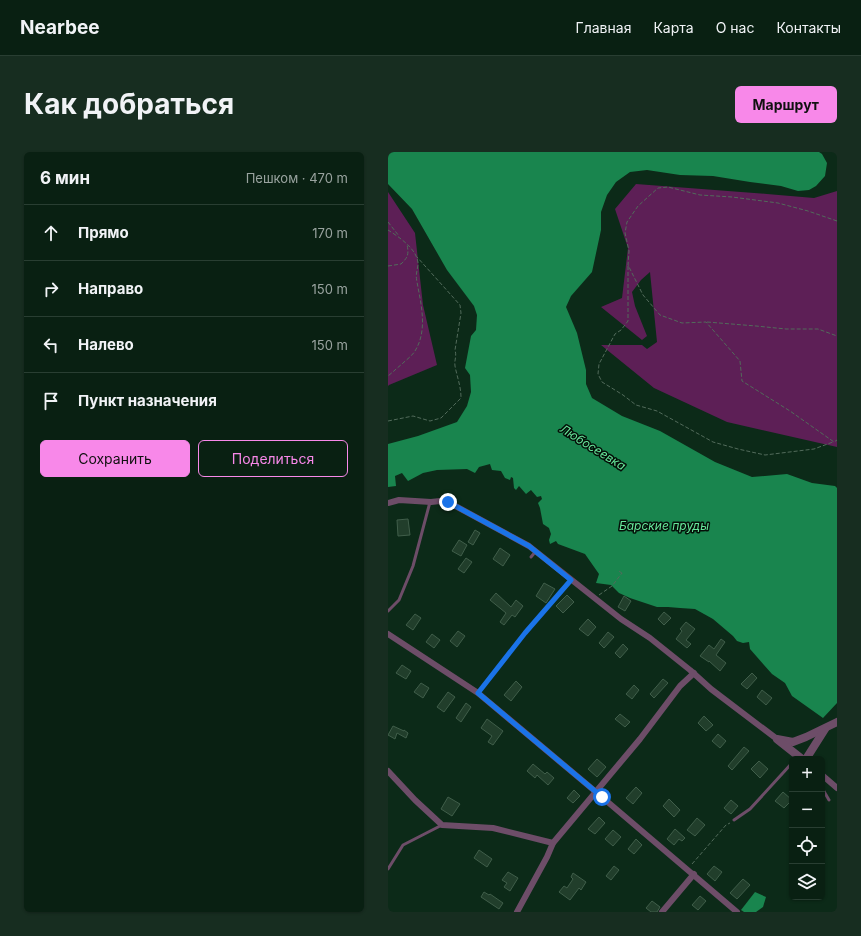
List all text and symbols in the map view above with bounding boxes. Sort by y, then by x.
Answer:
text: Nearbee [20,16,100,39]
text: Главная [576,19,631,36]
text: Карта [653,19,694,36]
text: О нас [716,19,754,36]
text: Контакты [776,19,841,36]
button: Маршрут [735,86,837,123]
text: Как добраться [24,87,234,121]
text: 6 мин [40,168,90,188]
text: Пешком · 470 m [246,170,348,186]
icon: ahead [40,222,62,244]
text: Прямо [78,223,129,242]
text: 170 m [312,225,348,241]
icon: right [40,278,62,300]
text: Направо [78,279,143,298]
text: 150 m [312,281,348,297]
icon: left [40,334,62,356]
text: Налево [78,335,134,354]
text: 150 m [312,337,348,353]
icon: arrive [40,390,62,412]
text: Пункт назначения [78,391,217,410]
water label: Любосеевка [557,421,629,473]
button: Сохранить [40,440,190,477]
button: Поделиться [198,440,348,477]
route end [439,493,457,511]
water label: Барские пруды [619,518,709,533]
map controls [789,756,825,900]
button: + [789,756,825,792]
route start [593,788,611,806]
button: − [789,792,825,828]
button: locate [789,828,825,864]
button: layers [789,864,825,900]

